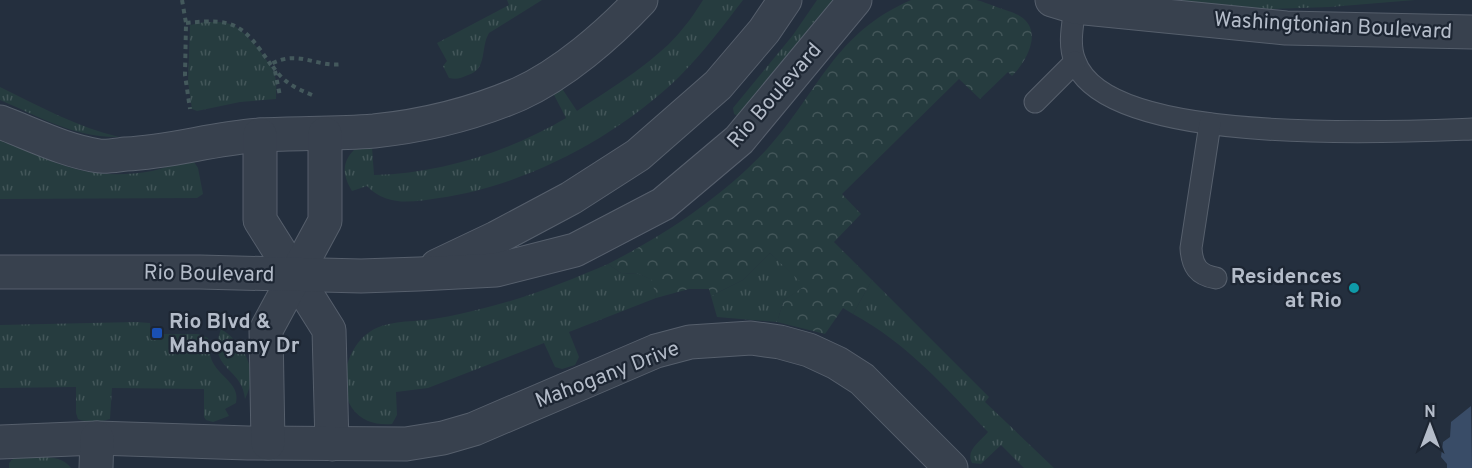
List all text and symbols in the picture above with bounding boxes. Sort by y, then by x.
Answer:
street label: Washingtonian Boulevard [1213,7,1453,46]
street label: Rio Boulevard [722,38,828,154]
street label: Rio Boulevard [143,260,275,289]
place label: Residences at Rio [1231,264,1342,315]
marker: Residences at Rio [1347,281,1361,295]
place label: Rio Blvd & Mahogany Dr [169,309,300,360]
marker: Rio Blvd & Mahogany Dr [150,326,164,340]
street label: Mahogany Drive [532,335,683,415]
north arrow [1400,396,1460,456]
text: N [1424,403,1436,423]

